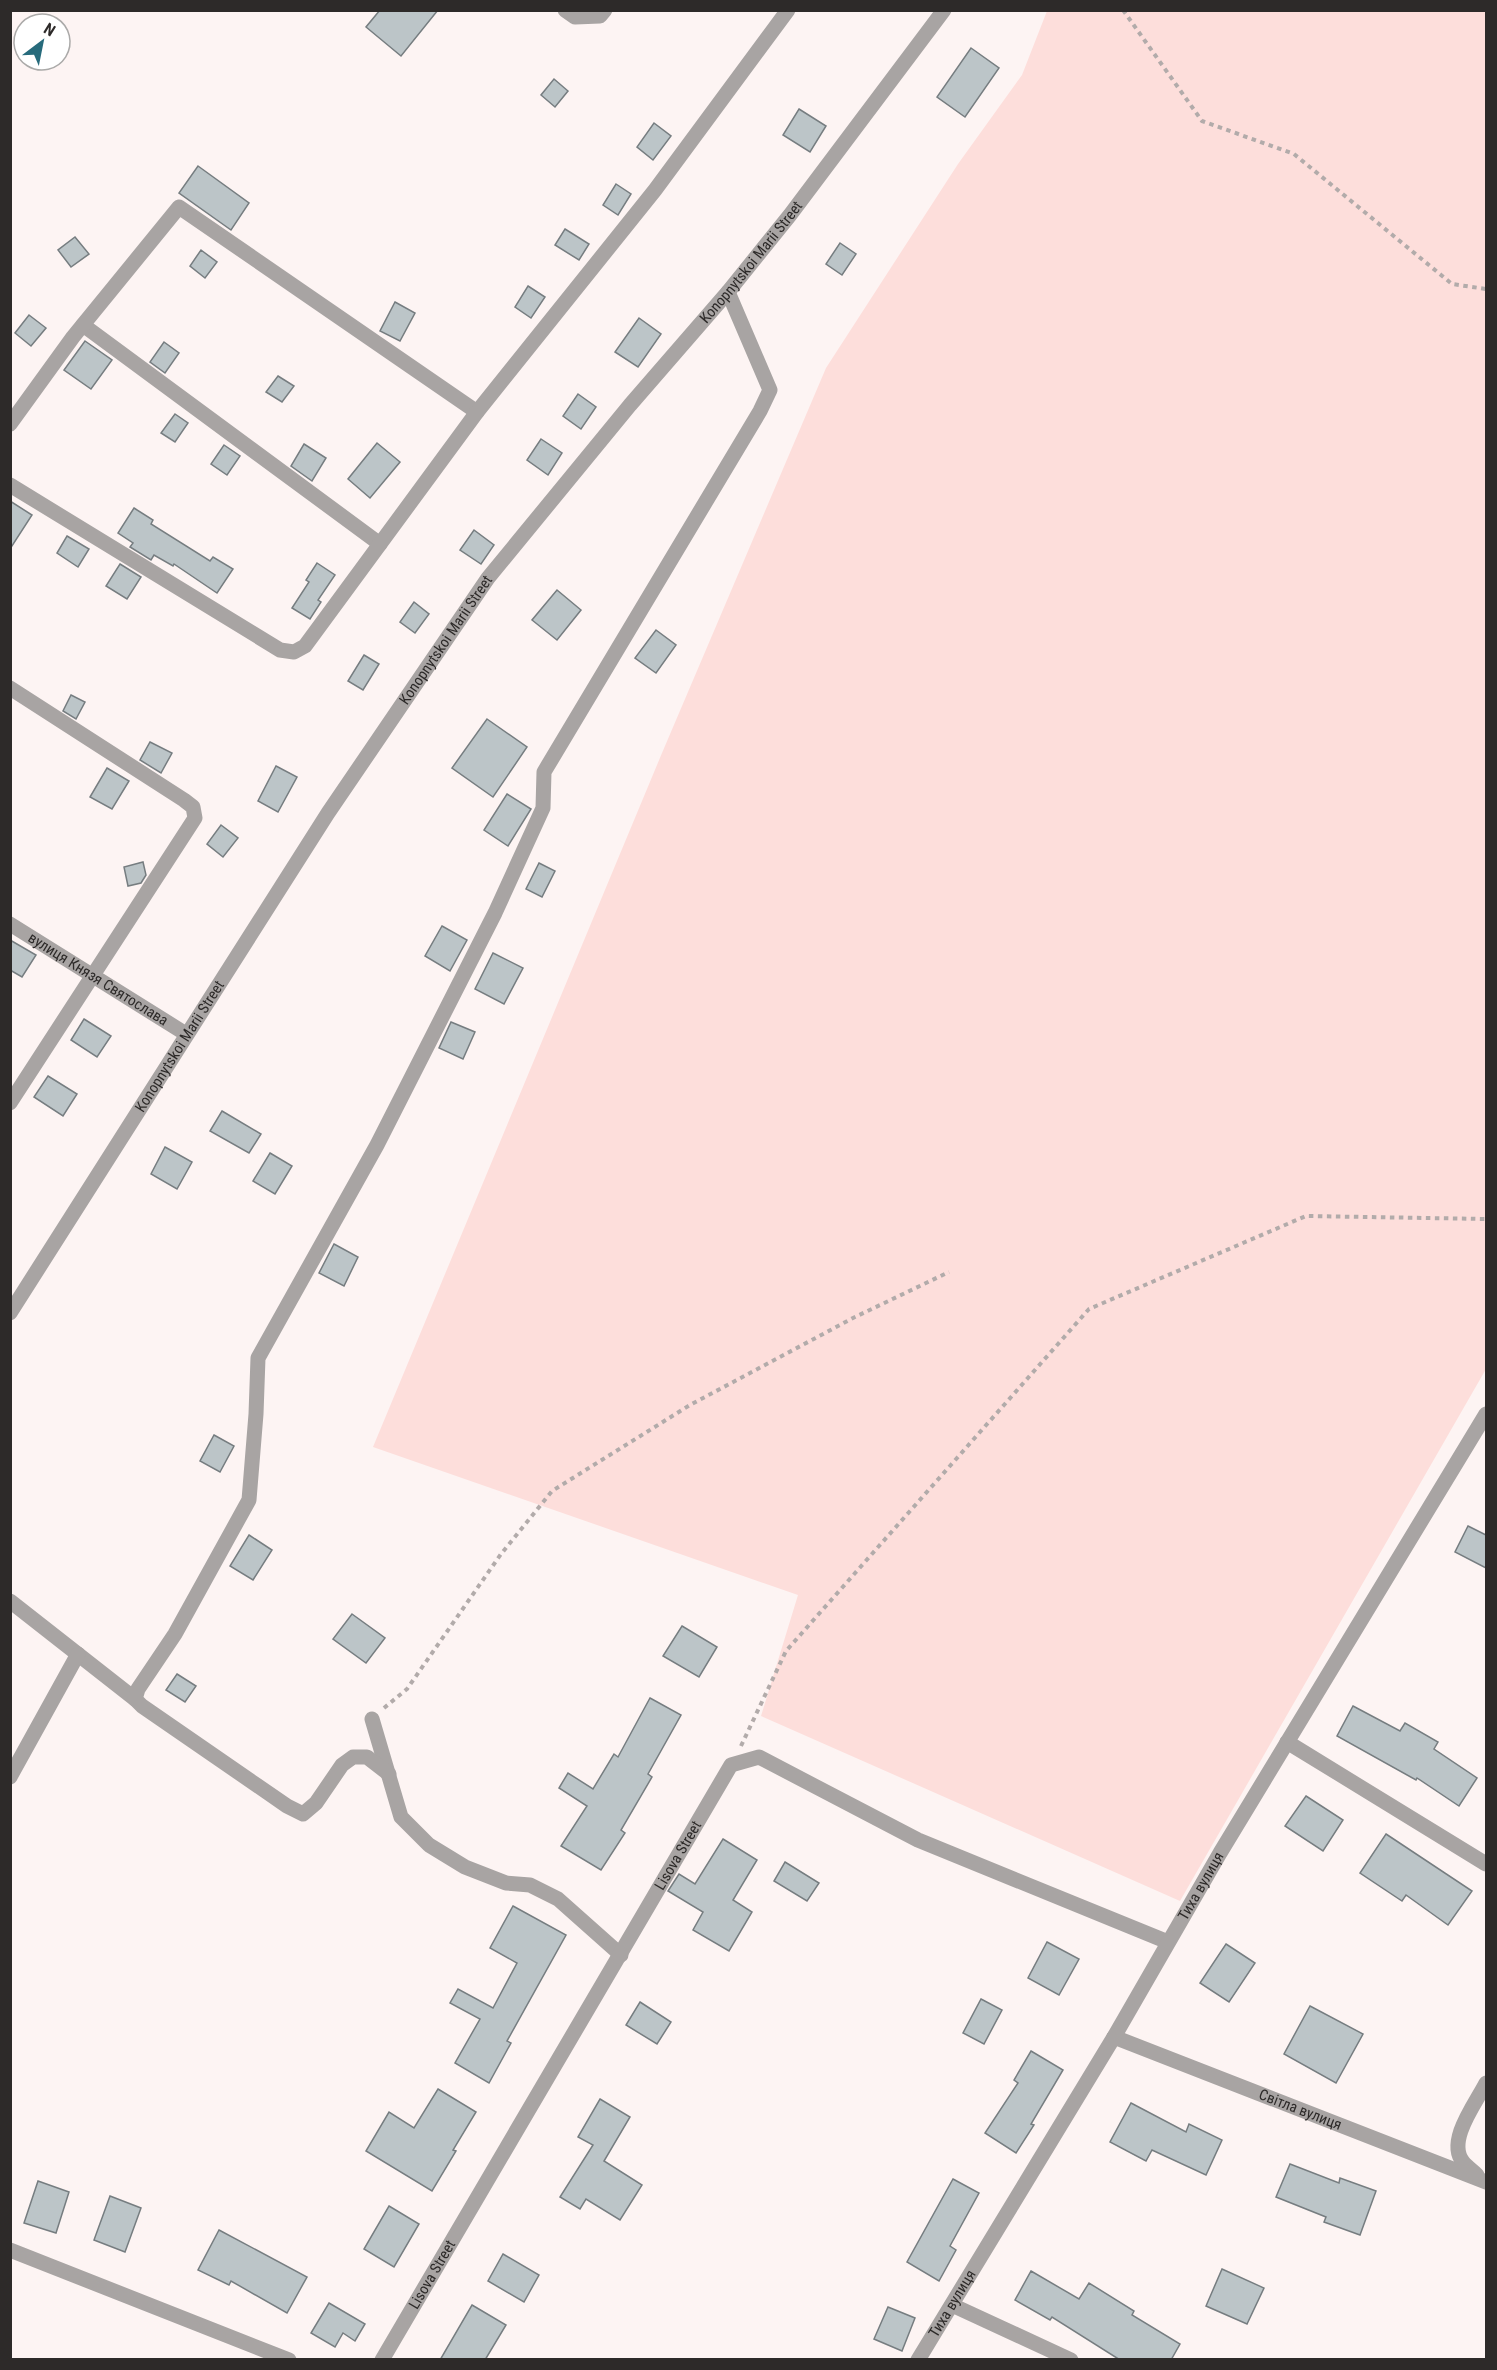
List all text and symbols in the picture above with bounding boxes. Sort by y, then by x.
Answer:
north arrow [12,12,72,72]
text: N [40,19,59,40]
street label: Konopnytskoi Marii Street [696,198,806,327]
street label: Konopnytskoi Marii Street [396,572,496,708]
street label: вулиця Князя Святослава [25,929,171,1030]
street label: Konopnytskoi Marii Street [131,977,228,1115]
street label: Lisova Street [651,1818,705,1893]
street label: Тиха вулиця [1174,1849,1228,1923]
street label: Світла вулиця [1256,2085,1344,2134]
street label: Lisova Street [405,2237,459,2312]
street label: Тиха вулиця [925,2266,980,2341]

